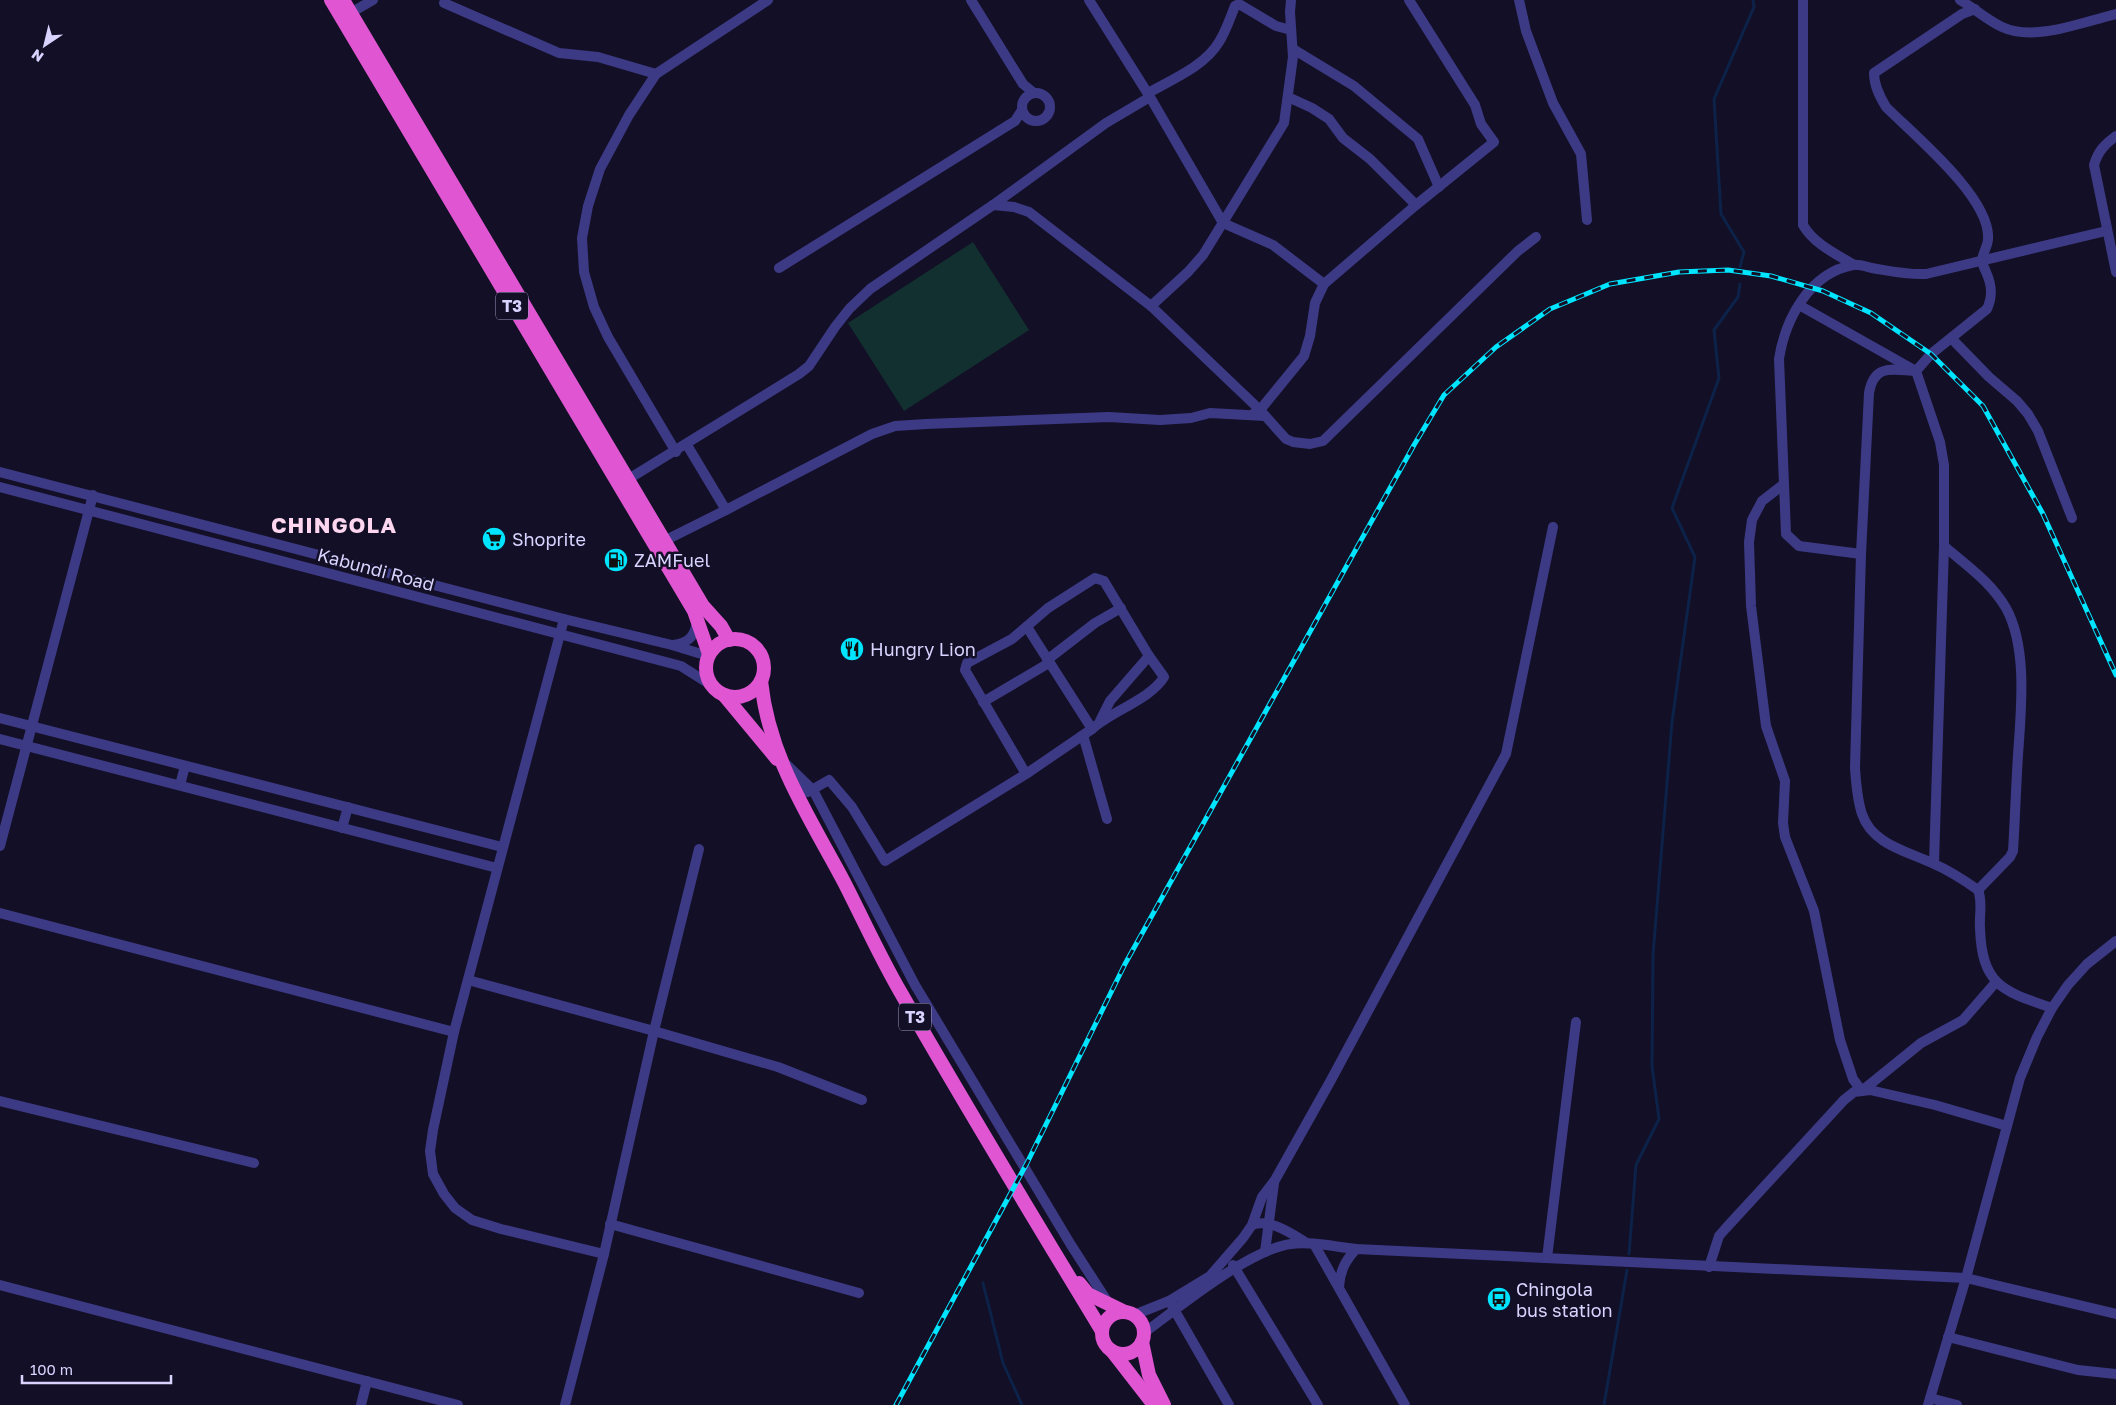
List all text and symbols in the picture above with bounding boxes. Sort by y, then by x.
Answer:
north arrow [20,20,70,70]
text: N [28,46,46,66]
road number: T3 [496,292,528,320]
district label: CHINGOLA [271,511,397,538]
supermarket icon: Shoprite [481,526,507,552]
place label: Shoprite [512,528,586,550]
street label: Kabundi Road [315,543,437,595]
fuel station icon: ZAMFuel [603,547,629,573]
place label: ZAMFuel [634,549,710,571]
restaurant icon: Hungry Lion [839,636,865,662]
place label: Hungry Lion [870,638,976,660]
road number: T3 [899,1004,931,1030]
place label: Chingola bus station [1516,1278,1613,1321]
bus stop icon: Chingola bus station [1486,1286,1512,1312]
scale bar [22,1352,171,1384]
text: 100 m [30,1360,73,1378]

